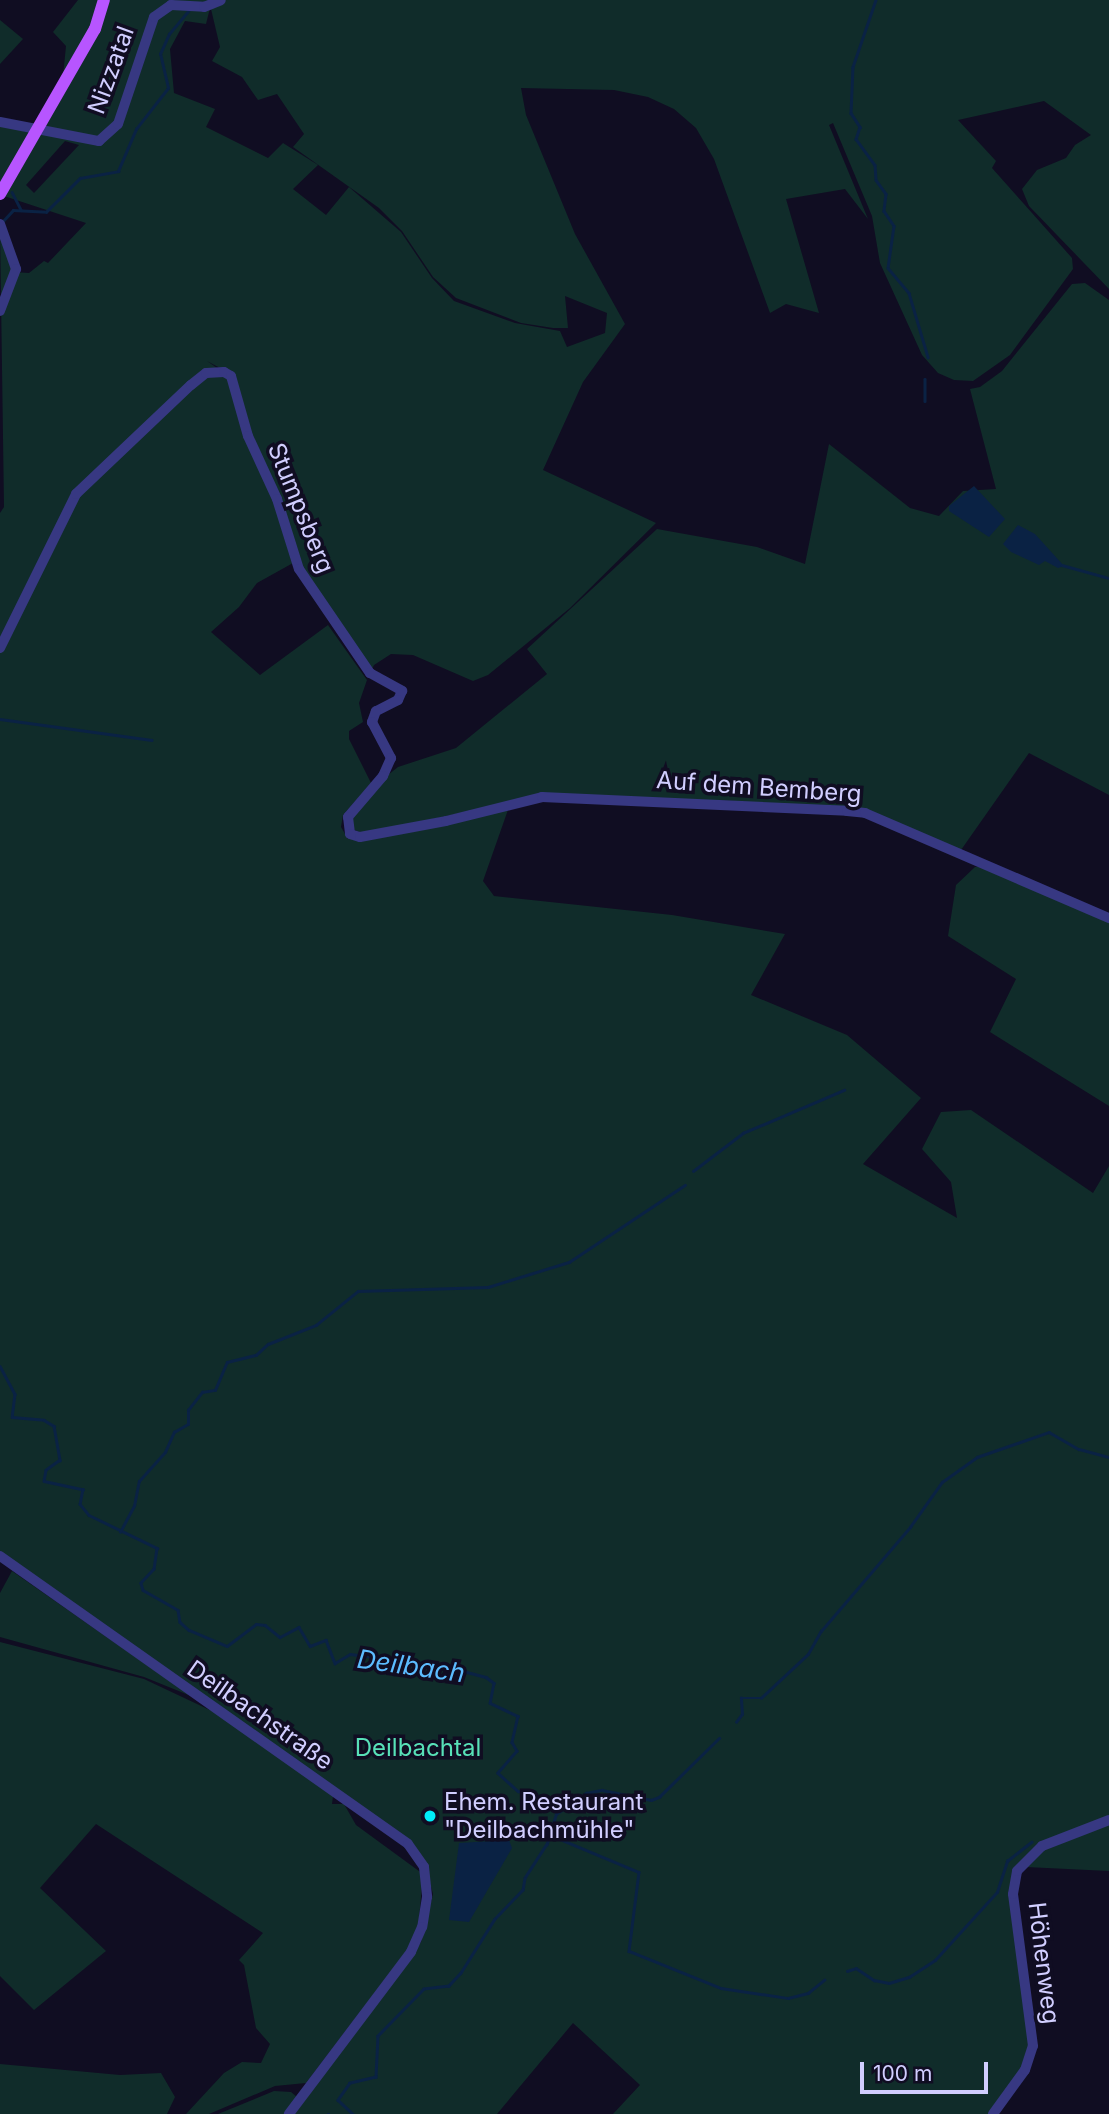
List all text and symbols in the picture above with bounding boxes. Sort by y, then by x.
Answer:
street label: Nizzatal [82,22,140,118]
street label: Stumpsberg [262,439,340,577]
street label: Auf dem Bemberg [655,765,863,809]
water label: Deilbach [355,1643,467,1689]
street label: Deilbachstraße [182,1654,338,1776]
park label: Deilbachtal [355,1734,481,1762]
place label: Ehem. Restaurant "Deilbachmühle" [444,1788,643,1844]
marker: Ehem. Restaurant "Deilbachmühle" [422,1808,438,1824]
street label: Höhenweg [1022,1900,1066,2026]
scale bar [864,2048,992,2092]
text: 100 m [873,2061,932,2086]

